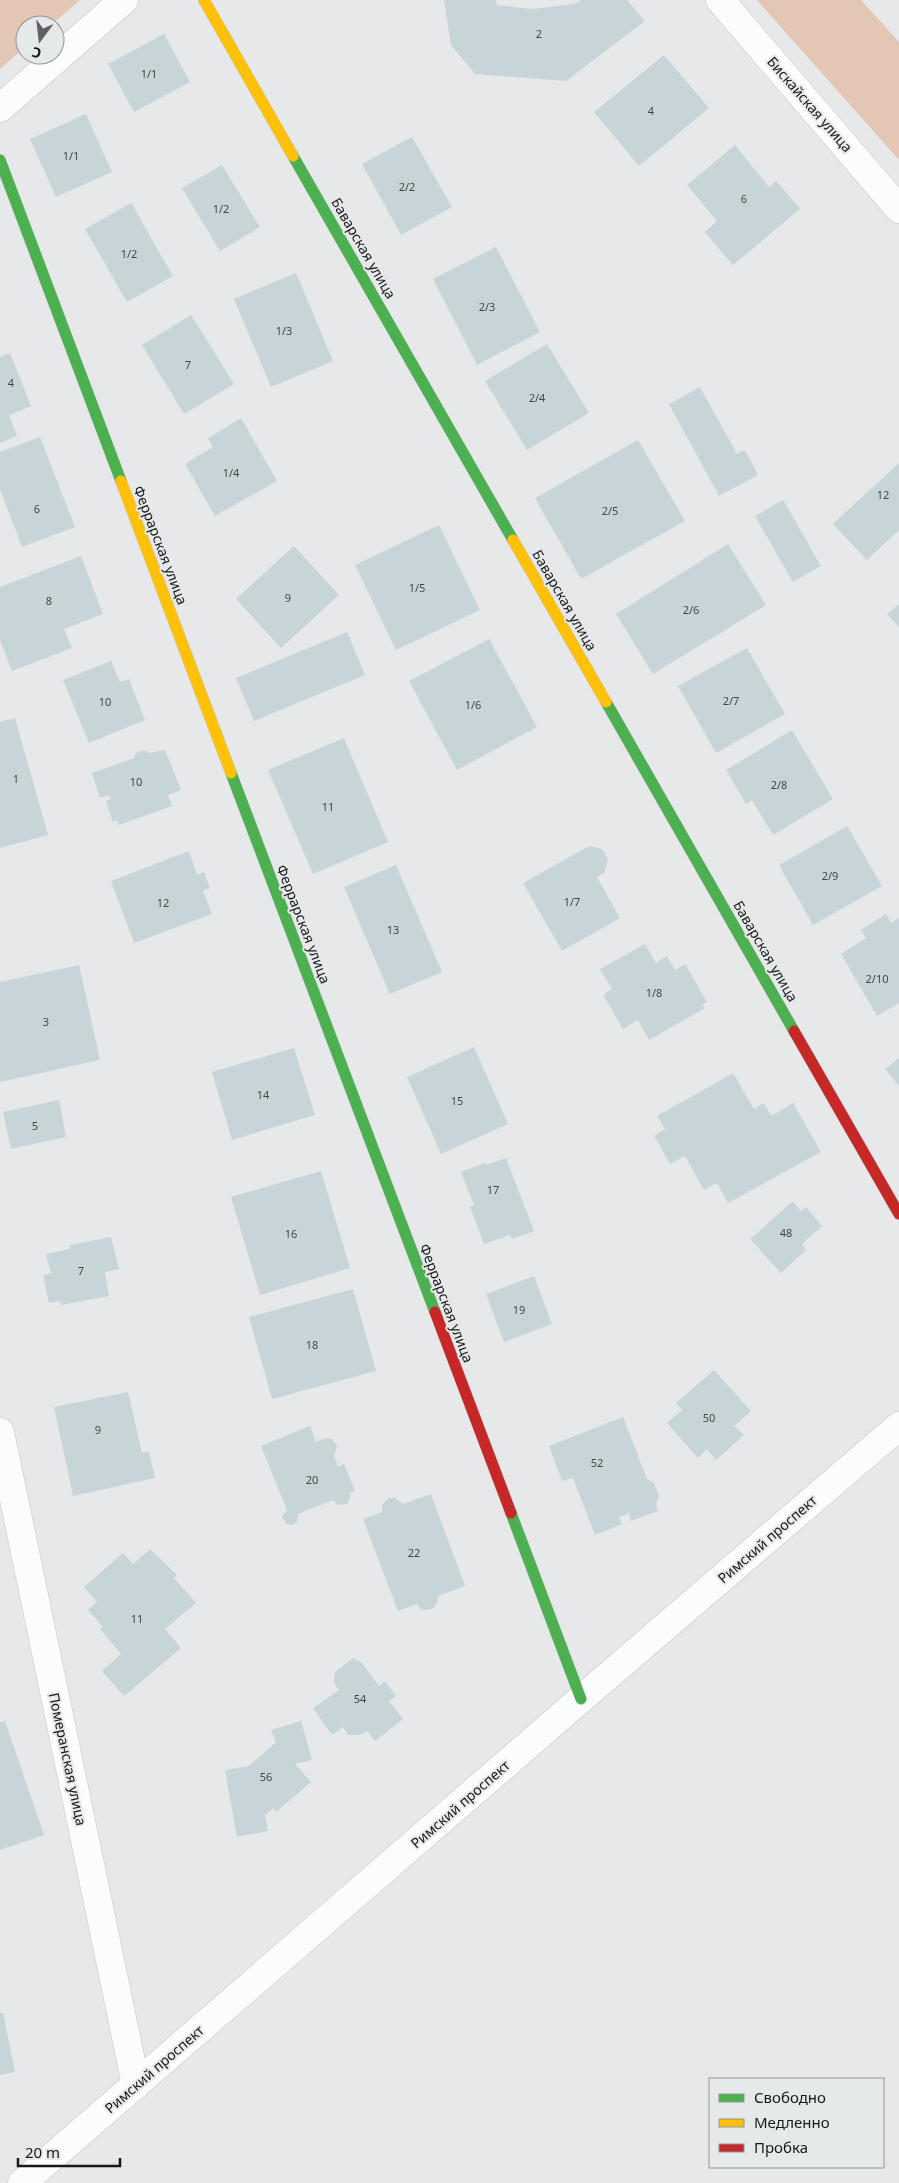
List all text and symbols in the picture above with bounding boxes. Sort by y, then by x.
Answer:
north arrow [15,15,65,65]
house number: 2 [536,26,542,41]
text: С [30,43,43,63]
street label: Бискайская улица [763,52,857,156]
house number: 1/1 [141,66,157,81]
house number: 4 [648,103,655,118]
house number: 1/1 [63,148,79,163]
house number: 2/2 [399,179,415,194]
house number: 6 [741,191,747,206]
street label: Баварская улица [327,194,401,302]
house number: 1/2 [213,201,229,216]
house number: 1/2 [121,246,137,261]
house number: 2/3 [479,299,495,314]
house number: 1/3 [276,323,292,338]
house number: 7 [185,357,191,372]
house number: 4 [8,375,15,390]
house number: 2/4 [529,390,546,405]
house number: 1/4 [223,465,240,480]
street label: Феррарская улица [130,483,192,607]
house number: 12 [877,487,889,502]
house number: 6 [34,501,40,516]
house number: 2/5 [602,503,618,518]
street label: Баварская улица [528,546,602,654]
house number: 1/5 [409,580,425,595]
house number: 9 [285,590,291,605]
house number: 8 [46,593,52,608]
house number: 2/6 [683,602,699,617]
house number: 2/7 [723,693,739,708]
house number: 10 [99,694,111,709]
house number: 1/6 [465,697,481,712]
house number: 1 [13,771,19,786]
house number: 10 [130,774,142,789]
house number: 2/8 [771,777,787,792]
house number: 11 [322,799,334,814]
street label: Феррарская улица [273,862,335,986]
house number: 2/9 [822,868,838,883]
house number: 1/7 [564,894,580,909]
house number: 12 [157,895,169,910]
street label: Баварская улица [729,897,803,1005]
house number: 13 [387,922,399,937]
house number: 2/10 [866,971,888,986]
house number: 1/8 [646,985,662,1000]
house number: 3 [43,1014,49,1029]
house number: 14 [257,1087,270,1102]
house number: 15 [451,1093,463,1108]
house number: 5 [32,1118,38,1133]
house number: 17 [487,1182,499,1197]
house number: 48 [780,1225,792,1240]
house number: 16 [285,1226,297,1241]
street label: Феррарская улица [416,1241,478,1365]
house number: 7 [78,1263,84,1278]
house number: 19 [513,1302,525,1317]
house number: 18 [306,1337,318,1352]
house number: 50 [703,1410,715,1425]
house number: 9 [95,1422,101,1437]
house number: 52 [591,1455,603,1470]
house number: 20 [306,1472,318,1487]
street label: Римский проспект [713,1490,821,1587]
house number: 22 [408,1545,420,1560]
house number: 11 [131,1611,143,1626]
street label: Померанская улица [45,1691,91,1827]
house number: 54 [354,1691,367,1706]
street label: Римский проспект [406,1755,514,1852]
house number: 56 [260,1769,272,1784]
street label: Римский проспект [100,2020,208,2117]
legend [709,2078,884,2168]
text: Свободно [754,2087,826,2107]
text: Медленно [754,2112,830,2132]
scale bar [18,2136,120,2168]
text: Пробка [754,2137,808,2157]
text: 20 m [25,2142,60,2162]

